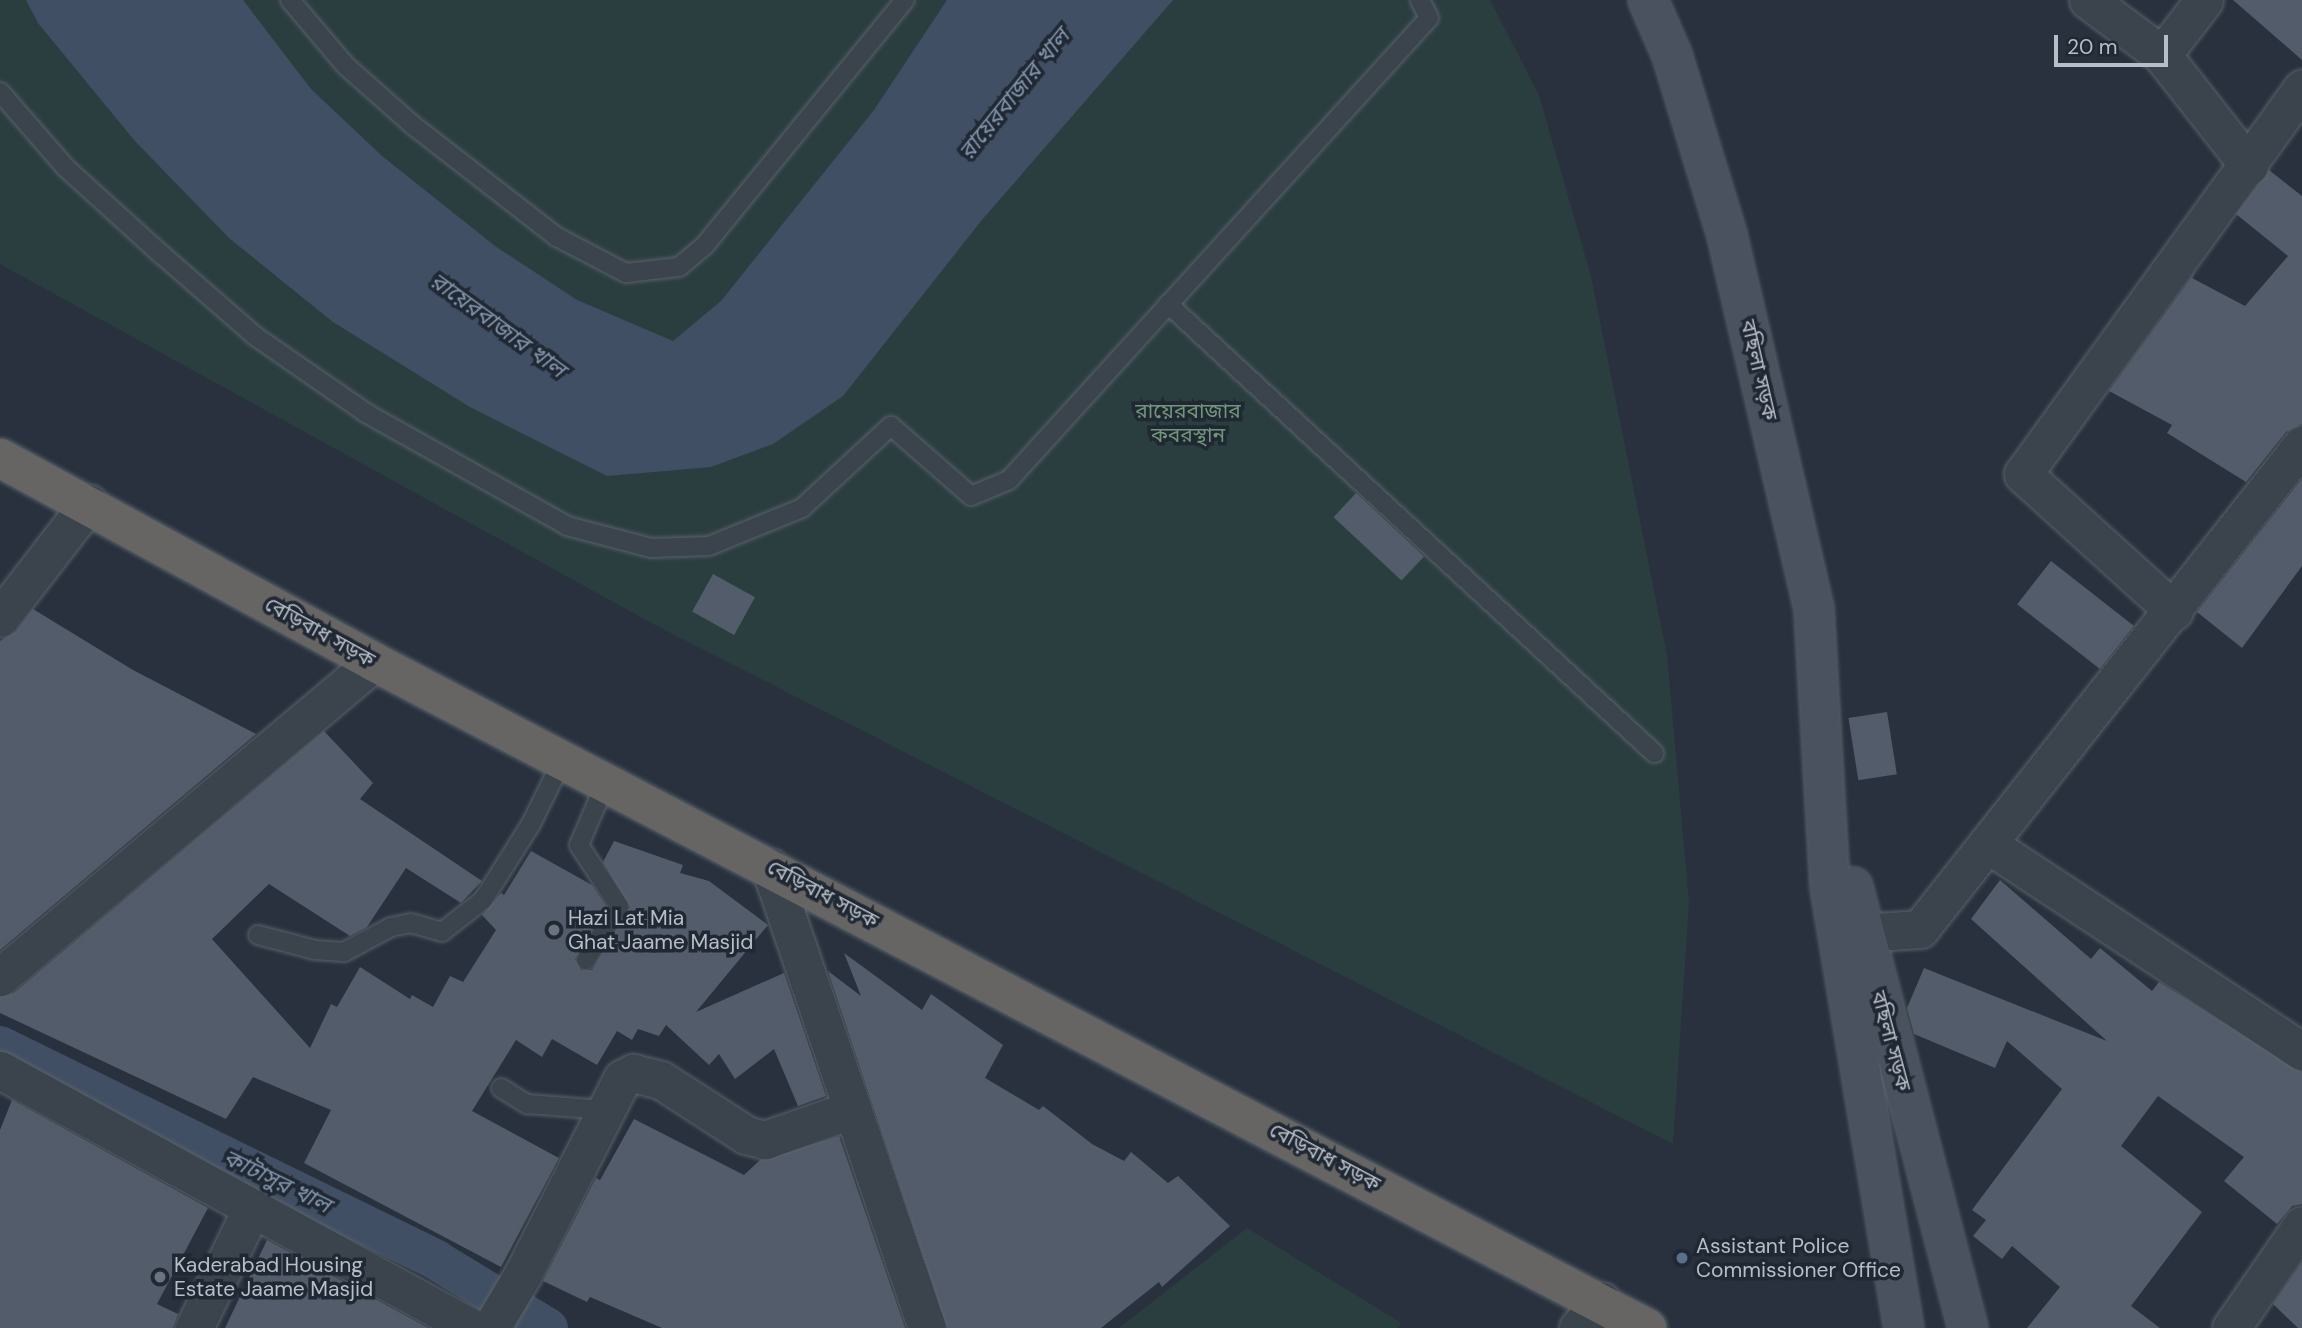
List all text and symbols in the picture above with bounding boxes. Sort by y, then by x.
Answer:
scale bar [2057,21,2171,65]
water label: রায়েরবাজার খাল [953,23,1075,165]
text: 20 m [2067,33,2118,61]
water label: রায়েরবাজার খাল [425,267,571,383]
street label: বছিলা সড়ক [1735,317,1783,423]
park label: রায়েরবাজার কবরস্থান [1135,398,1241,448]
street label: বেড়িবাধ সড়ক [261,591,379,673]
street label: বেড়িবাধ সড়ক [763,854,883,934]
place label: Hazi Lat Mia Ghat Jaame Masjid [568,905,753,955]
marker: Hazi Lat Mia Ghat Jaame Masjid [546,922,562,938]
street label: বছিলা সড়ক [1866,988,1916,1094]
street label: বেড়িবাধ সড়ক [1265,1117,1385,1197]
water label: কাটাসুর খাল [219,1143,335,1219]
place label: Assistant Police Commissioner Office [1696,1233,1901,1283]
marker: Assistant Police Commissioner Office [1674,1250,1690,1266]
place label: Kaderabad Housing Estate Jaame Masjid [174,1252,373,1302]
marker: Kaderabad Housing Estate Jaame Masjid [152,1269,168,1285]

